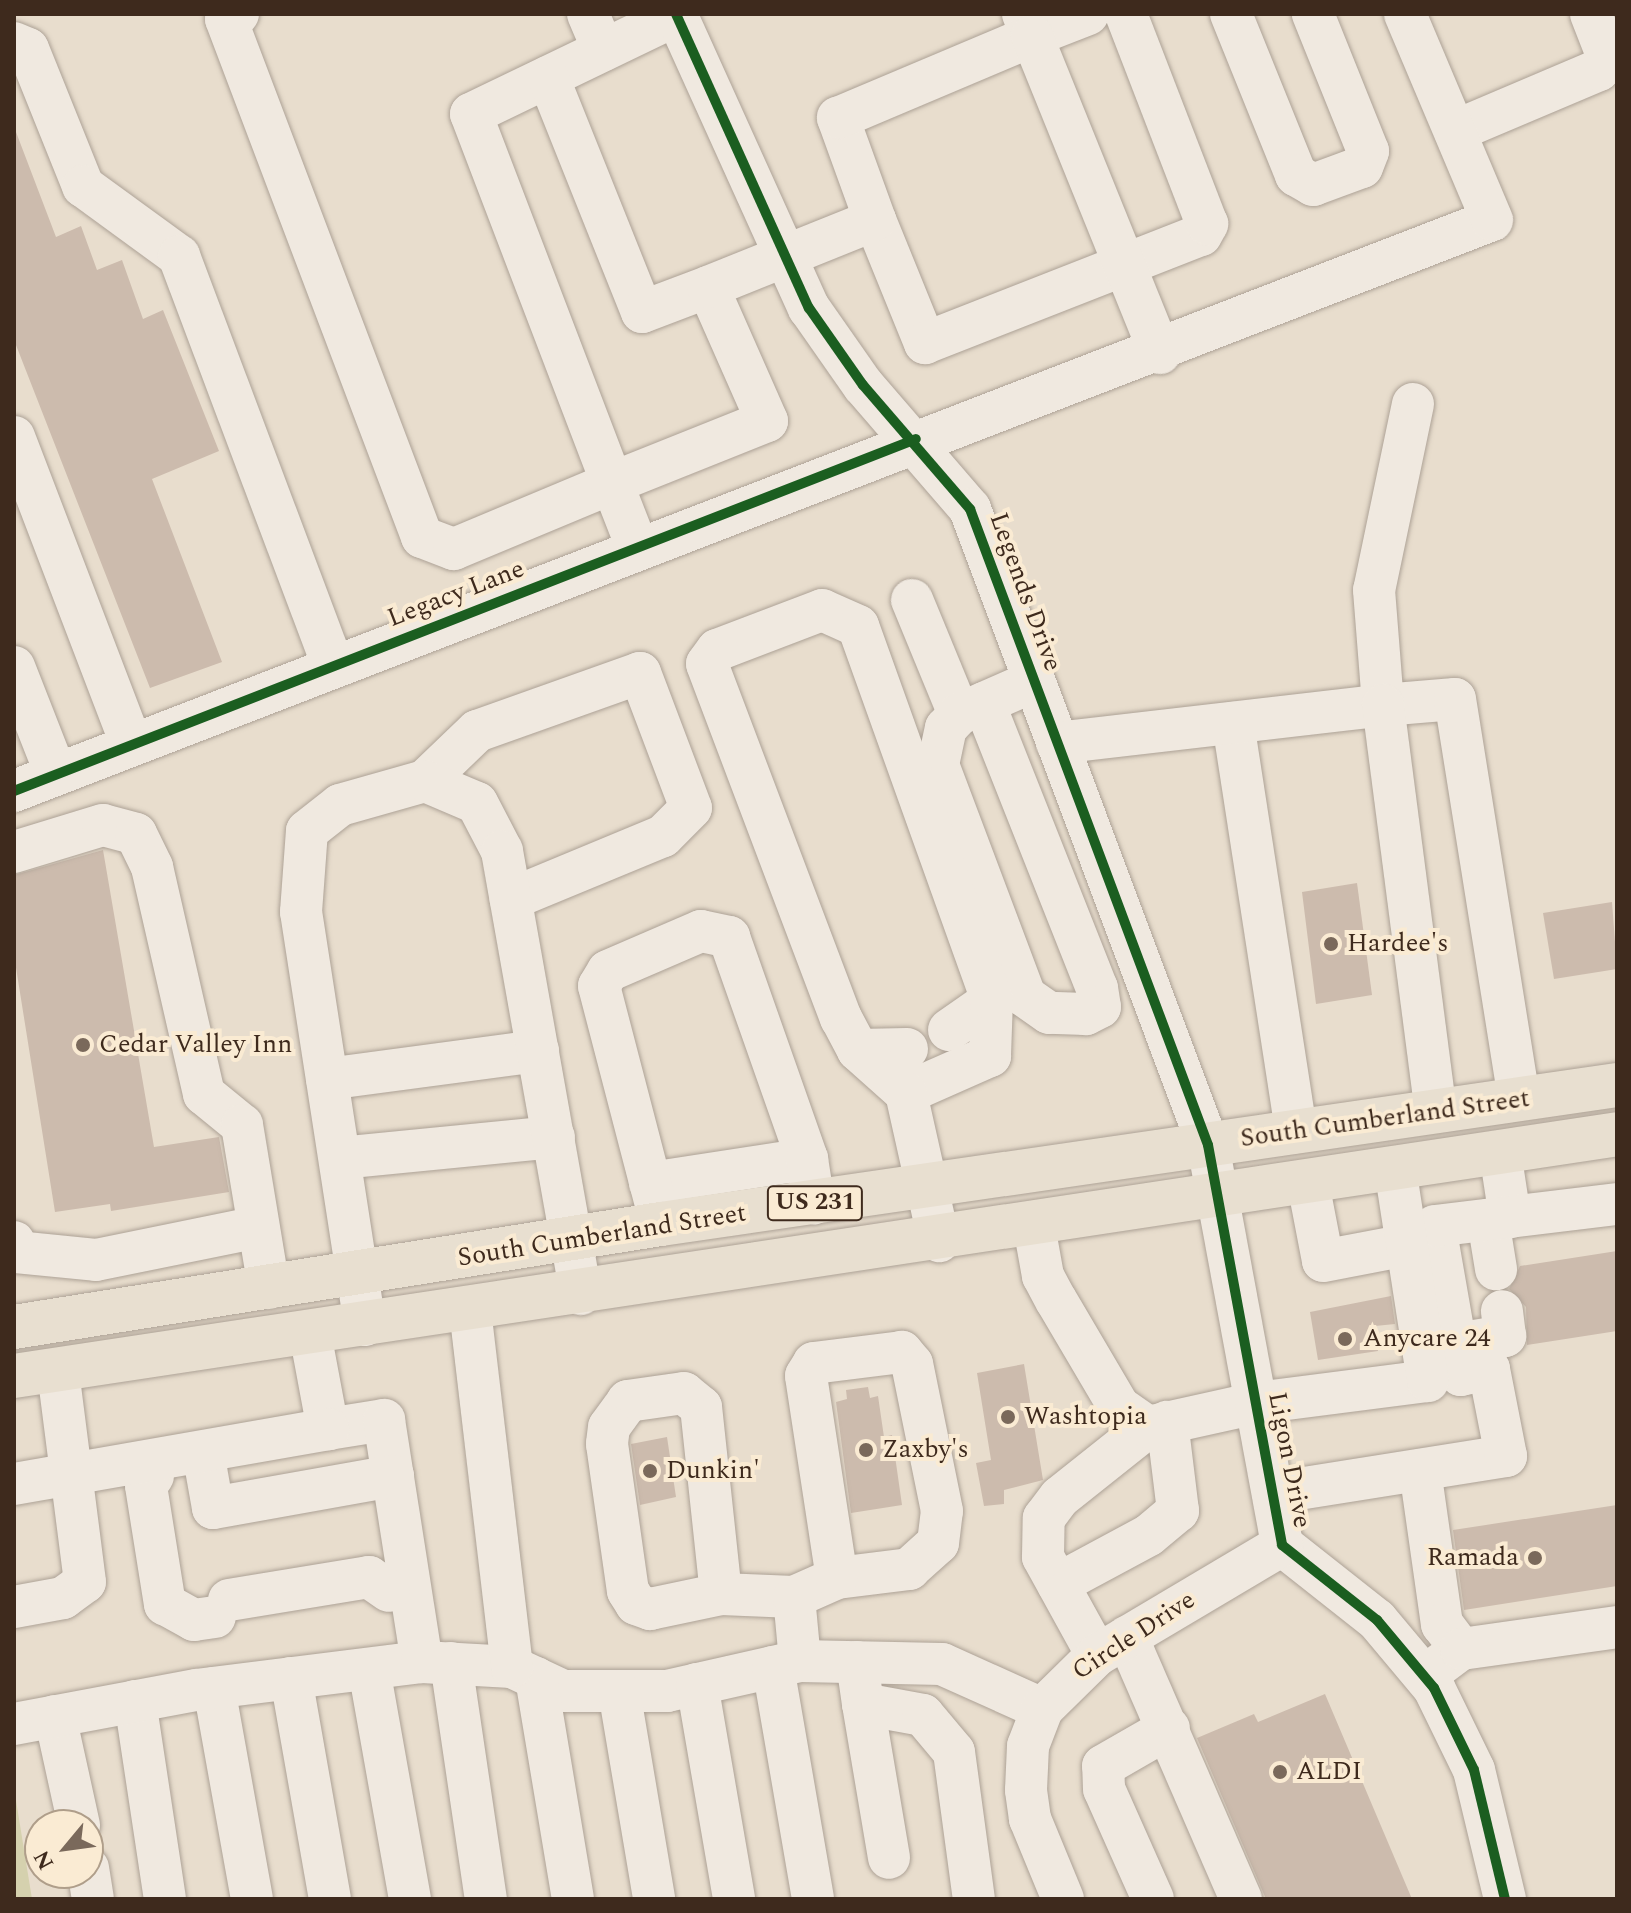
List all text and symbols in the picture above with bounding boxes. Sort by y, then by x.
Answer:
street label: Legends Drive [982,508,1068,676]
street label: Legacy Lane [383,554,529,634]
place label: Hardee's [1347,928,1449,960]
marker: Hardee's [1322,935,1340,953]
place label: Cedar Valley Inn [99,1029,292,1061]
marker: Cedar Valley Inn [74,1036,92,1054]
street label: South Cumberland Street [1238,1083,1532,1155]
road number: US 231 [765,1183,865,1223]
street label: South Cumberland Street [456,1198,748,1274]
place label: Anycare 24 [1363,1323,1490,1355]
marker: Anycare 24 [1334,1328,1356,1350]
street label: Ligon Drive [1261,1389,1317,1531]
place label: Washtopia [1024,1401,1147,1433]
marker: Washtopia [999,1408,1017,1426]
place label: Zaxby's [882,1434,969,1466]
marker: Zaxby's [857,1441,875,1459]
place label: Dunkin' [666,1455,760,1487]
marker: Dunkin' [641,1462,659,1480]
place label: Ramada [1427,1542,1519,1574]
marker: Ramada [1526,1549,1544,1567]
street label: Circle Drive [1067,1585,1201,1687]
place label: ALDI [1296,1756,1362,1788]
marker: ALDI [1271,1763,1289,1781]
north arrow [24,1809,104,1889]
text: N [26,1844,63,1876]

